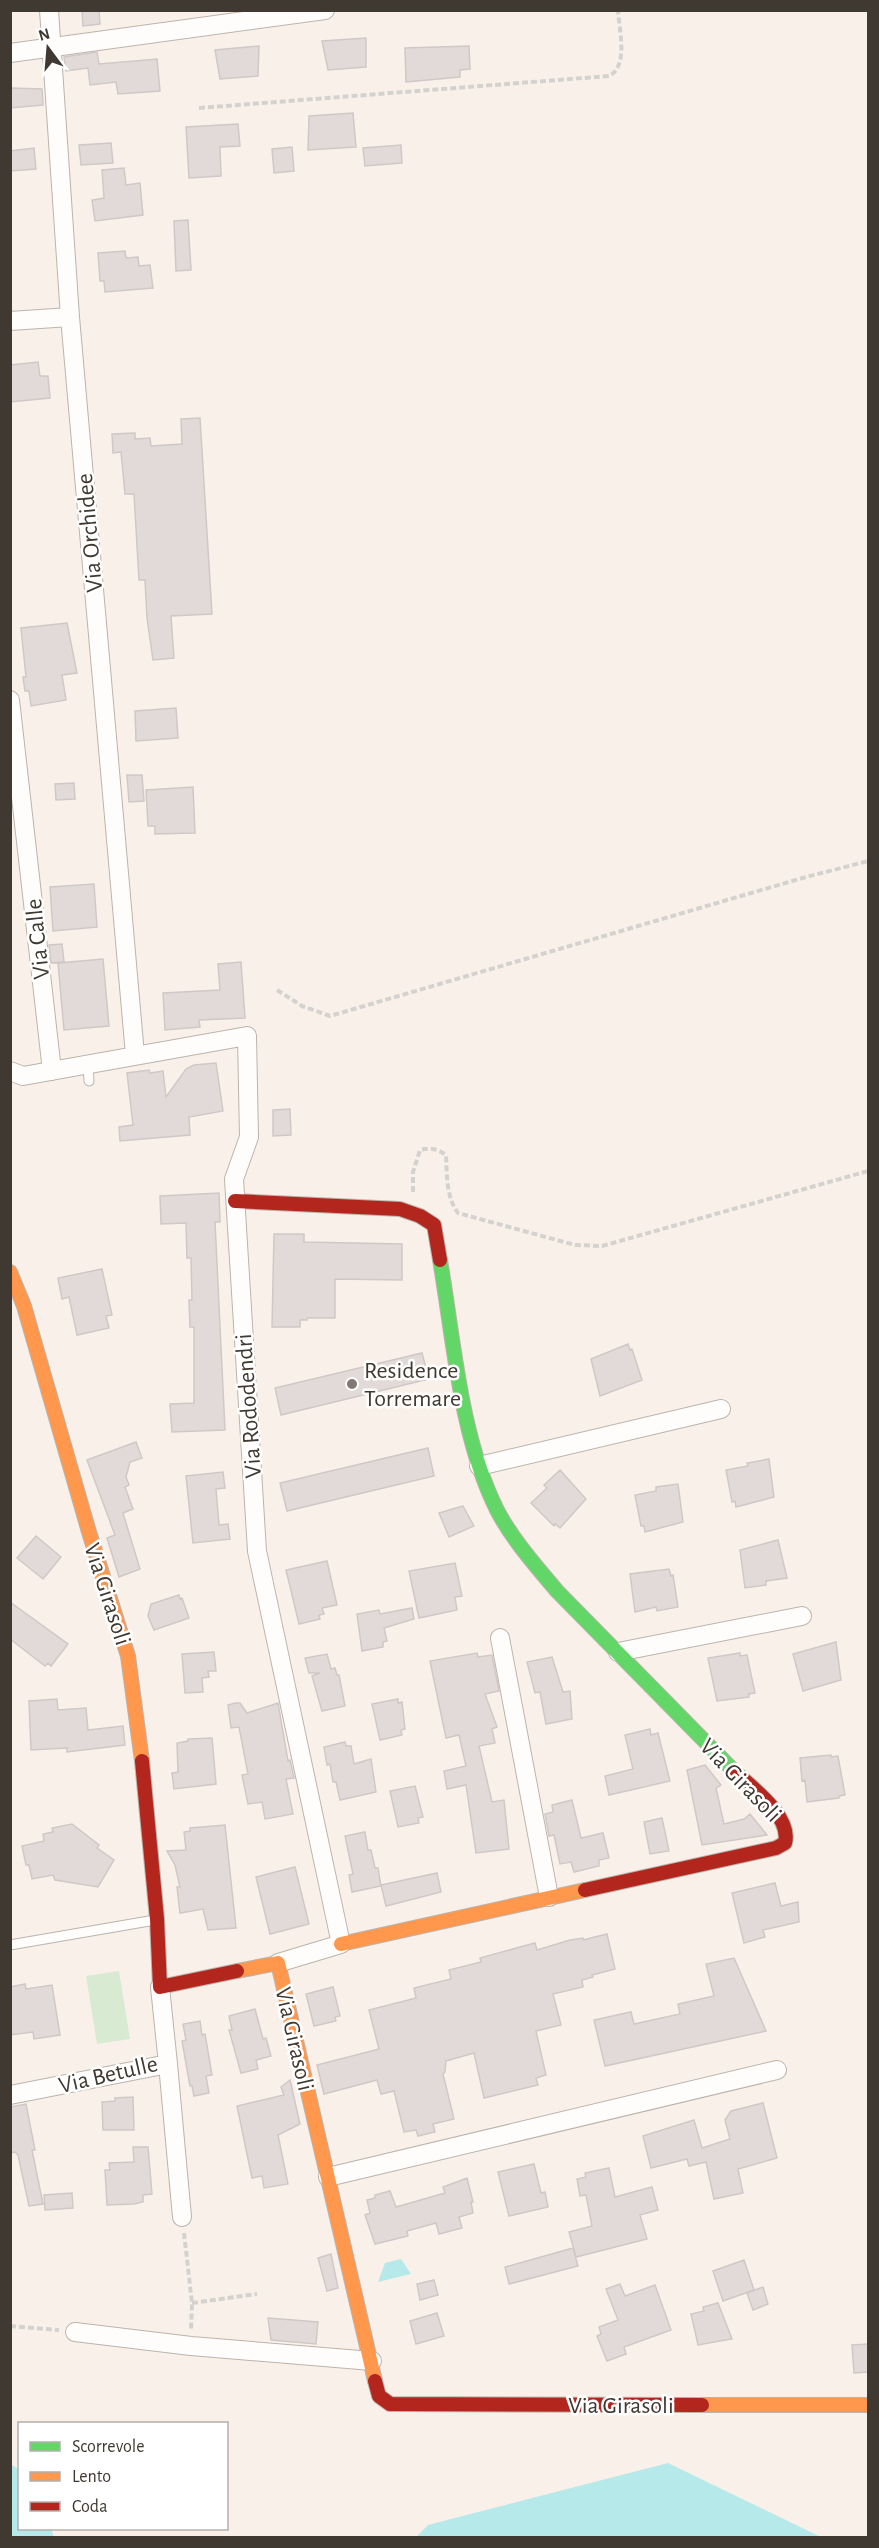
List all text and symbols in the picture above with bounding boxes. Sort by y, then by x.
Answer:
north arrow [18,18,78,78]
text: N [37,25,52,44]
street label: Via Orchidee [73,472,107,593]
street label: Via Calle [22,897,54,980]
street label: Via Rododendri [232,1333,266,1479]
place label: Residence Torremare [364,1359,461,1411]
marker: Residence Torremare [345,1377,359,1391]
street label: Via Girasoli [79,1540,135,1648]
street label: Via Girasoli [695,1734,786,1827]
street label: Via Girasoli [270,1985,318,2093]
street label: Via Betulle [56,2052,160,2098]
street label: Via Girasoli [568,2394,674,2418]
legend [18,2422,228,2530]
text: Scorrevole [72,2438,145,2456]
text: Lento [72,2468,111,2486]
text: Coda [72,2498,107,2516]

